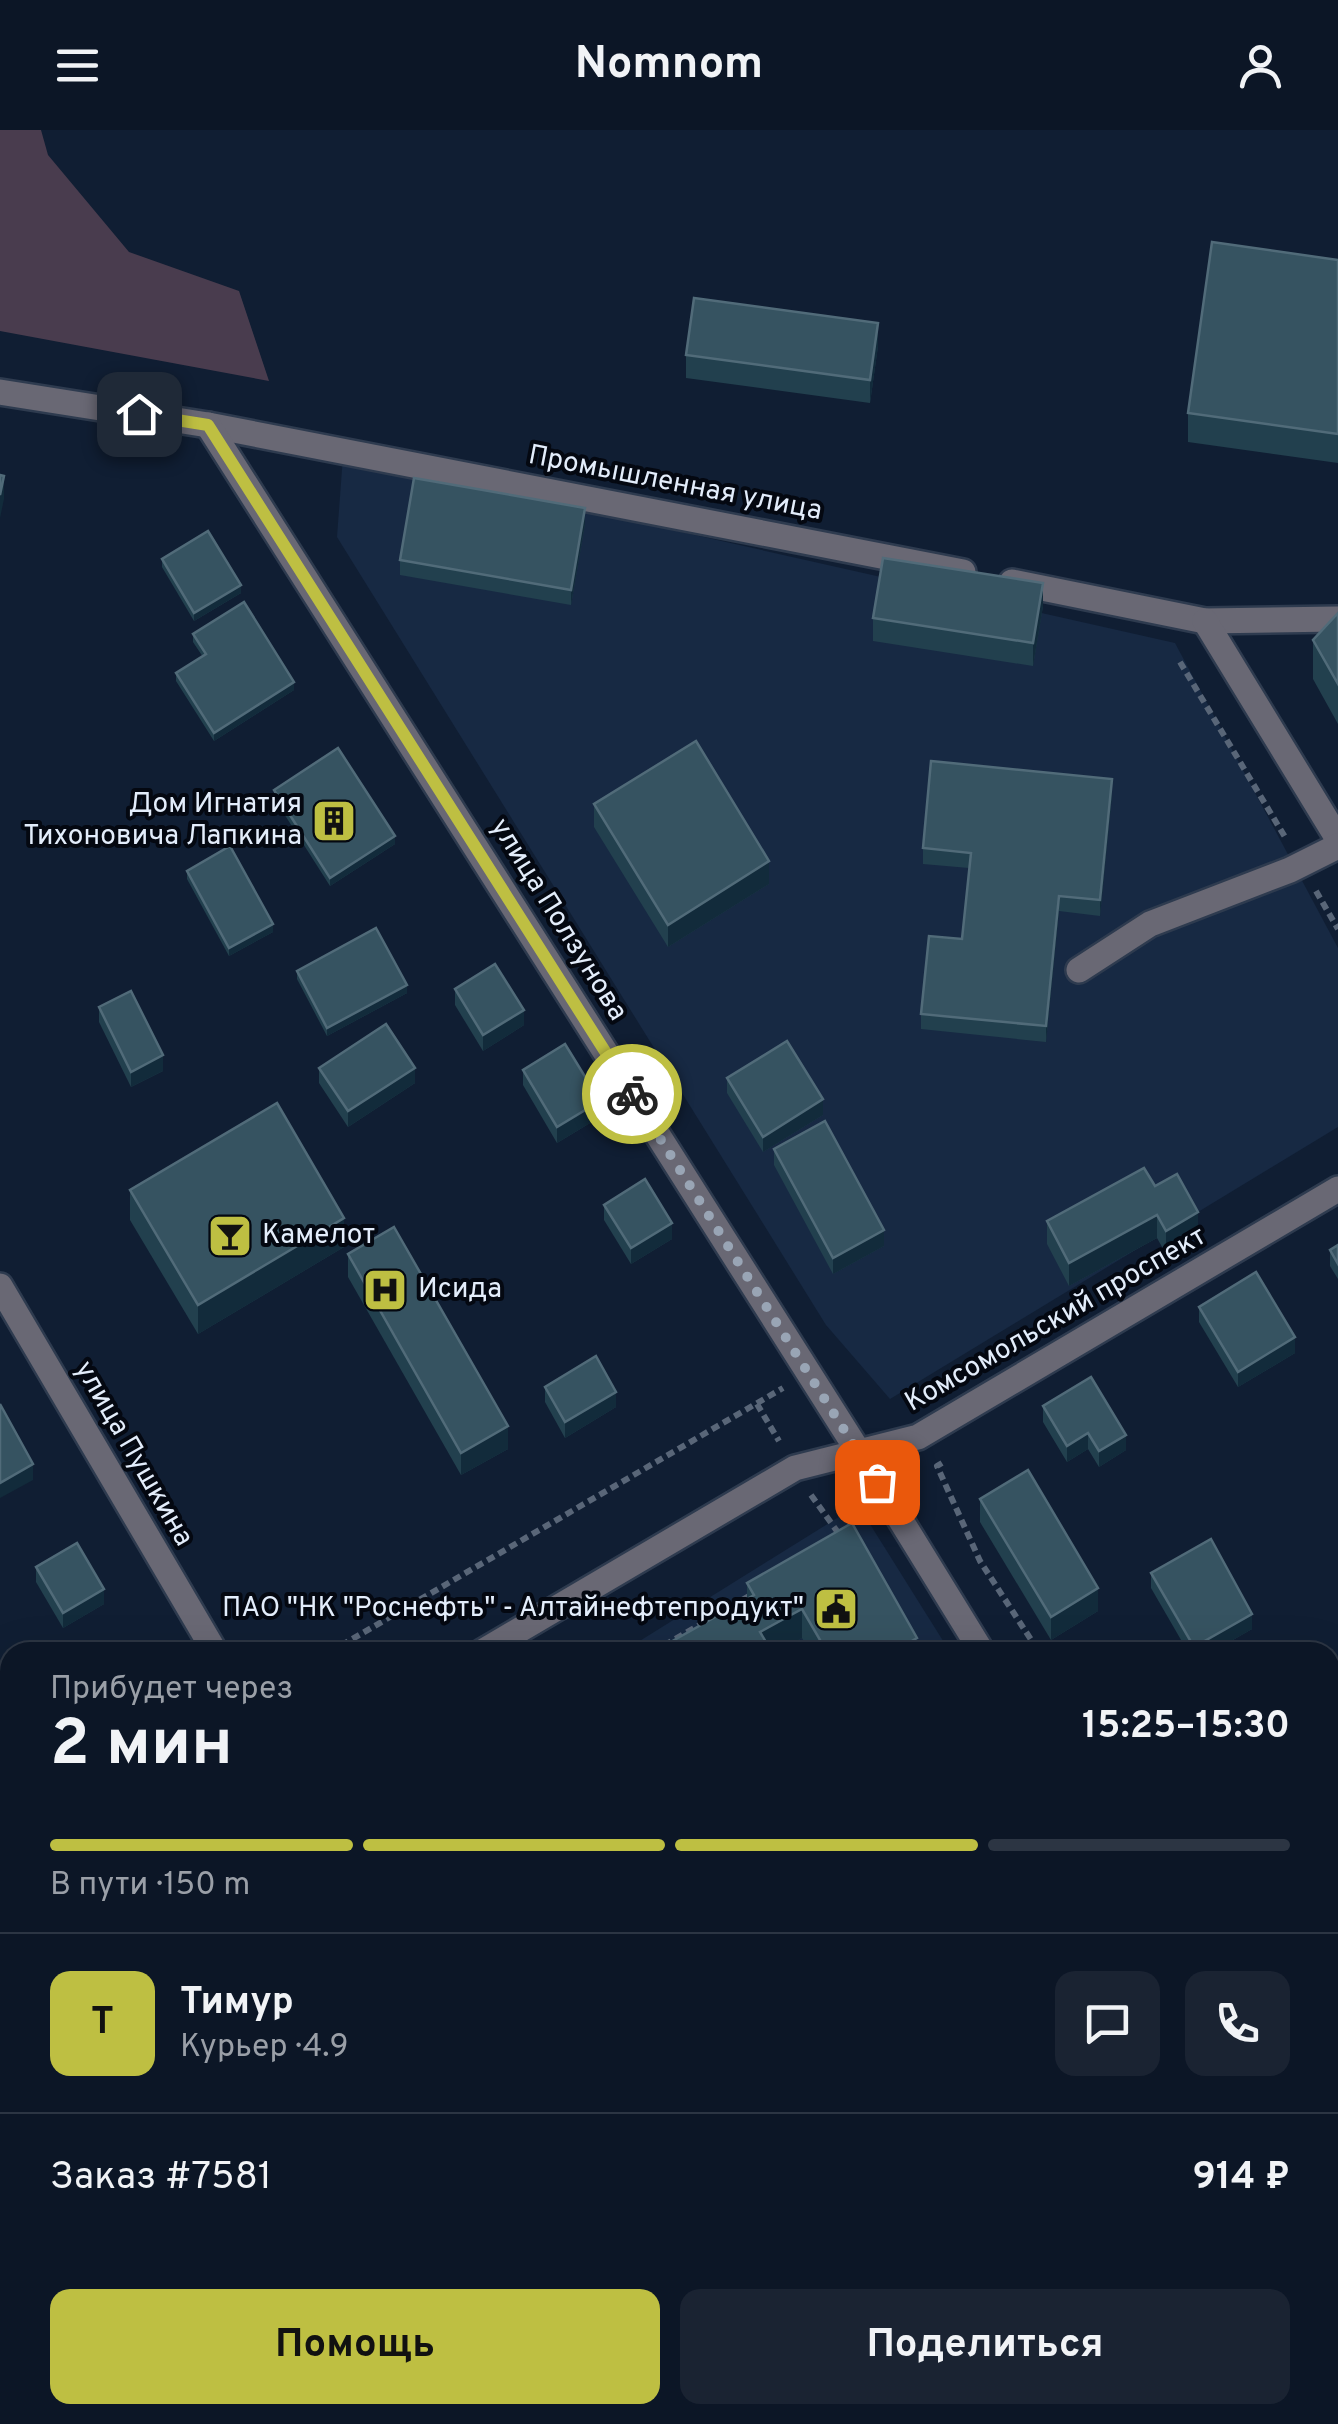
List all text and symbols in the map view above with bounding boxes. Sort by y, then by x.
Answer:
text: Nomnom [575,37,763,94]
icon: menu [50,38,105,93]
icon: person [1233,38,1288,93]
pin [97,372,182,457]
icon: home [112,387,167,442]
street label: Промышленная улица [525,438,825,530]
place label: Дом Игнатия Тихоновича Лапкина [23,787,302,855]
building icon: Дом Игнатия Тихоновича Лапкина [311,798,357,844]
street label: улица Ползунова [481,812,635,1028]
courier [582,1044,682,1144]
icon: bike [605,1067,660,1122]
bar icon: Камелот [207,1213,253,1259]
place label: Камелот [262,1218,375,1254]
street label: Комсомольский проспект [899,1219,1213,1421]
hospital icon: Исида [362,1267,408,1313]
place label: Исида [418,1272,502,1308]
street label: улица Пушкина [65,1355,201,1553]
pin [835,1440,920,1525]
icon: bag [850,1455,905,1510]
public building icon: ПАО "НК "Роснефть" - Алтайнефтепродукт" [813,1586,859,1632]
place label: ПАО "НК "Роснефть" - Алтайнефтепродукт" [222,1591,804,1627]
text: Прибудет через [50,1670,293,1710]
text: 15:25–15:30 [1082,1703,1290,1752]
text: 2 мин [50,1706,233,1788]
text: В пути · 150 m [50,1866,250,1906]
button: chat [1055,1971,1160,2076]
button: phone [1185,1971,1290,2076]
text: Тимур [180,1979,294,2028]
text: Т [91,1999,114,2048]
text: Курьер · 4.9 [180,2028,349,2068]
text: Заказ #7581 [50,2154,272,2203]
text: 914 ₽ [1193,2154,1290,2203]
button: Помощь [50,2289,660,2404]
button: Поделиться [680,2289,1290,2404]

